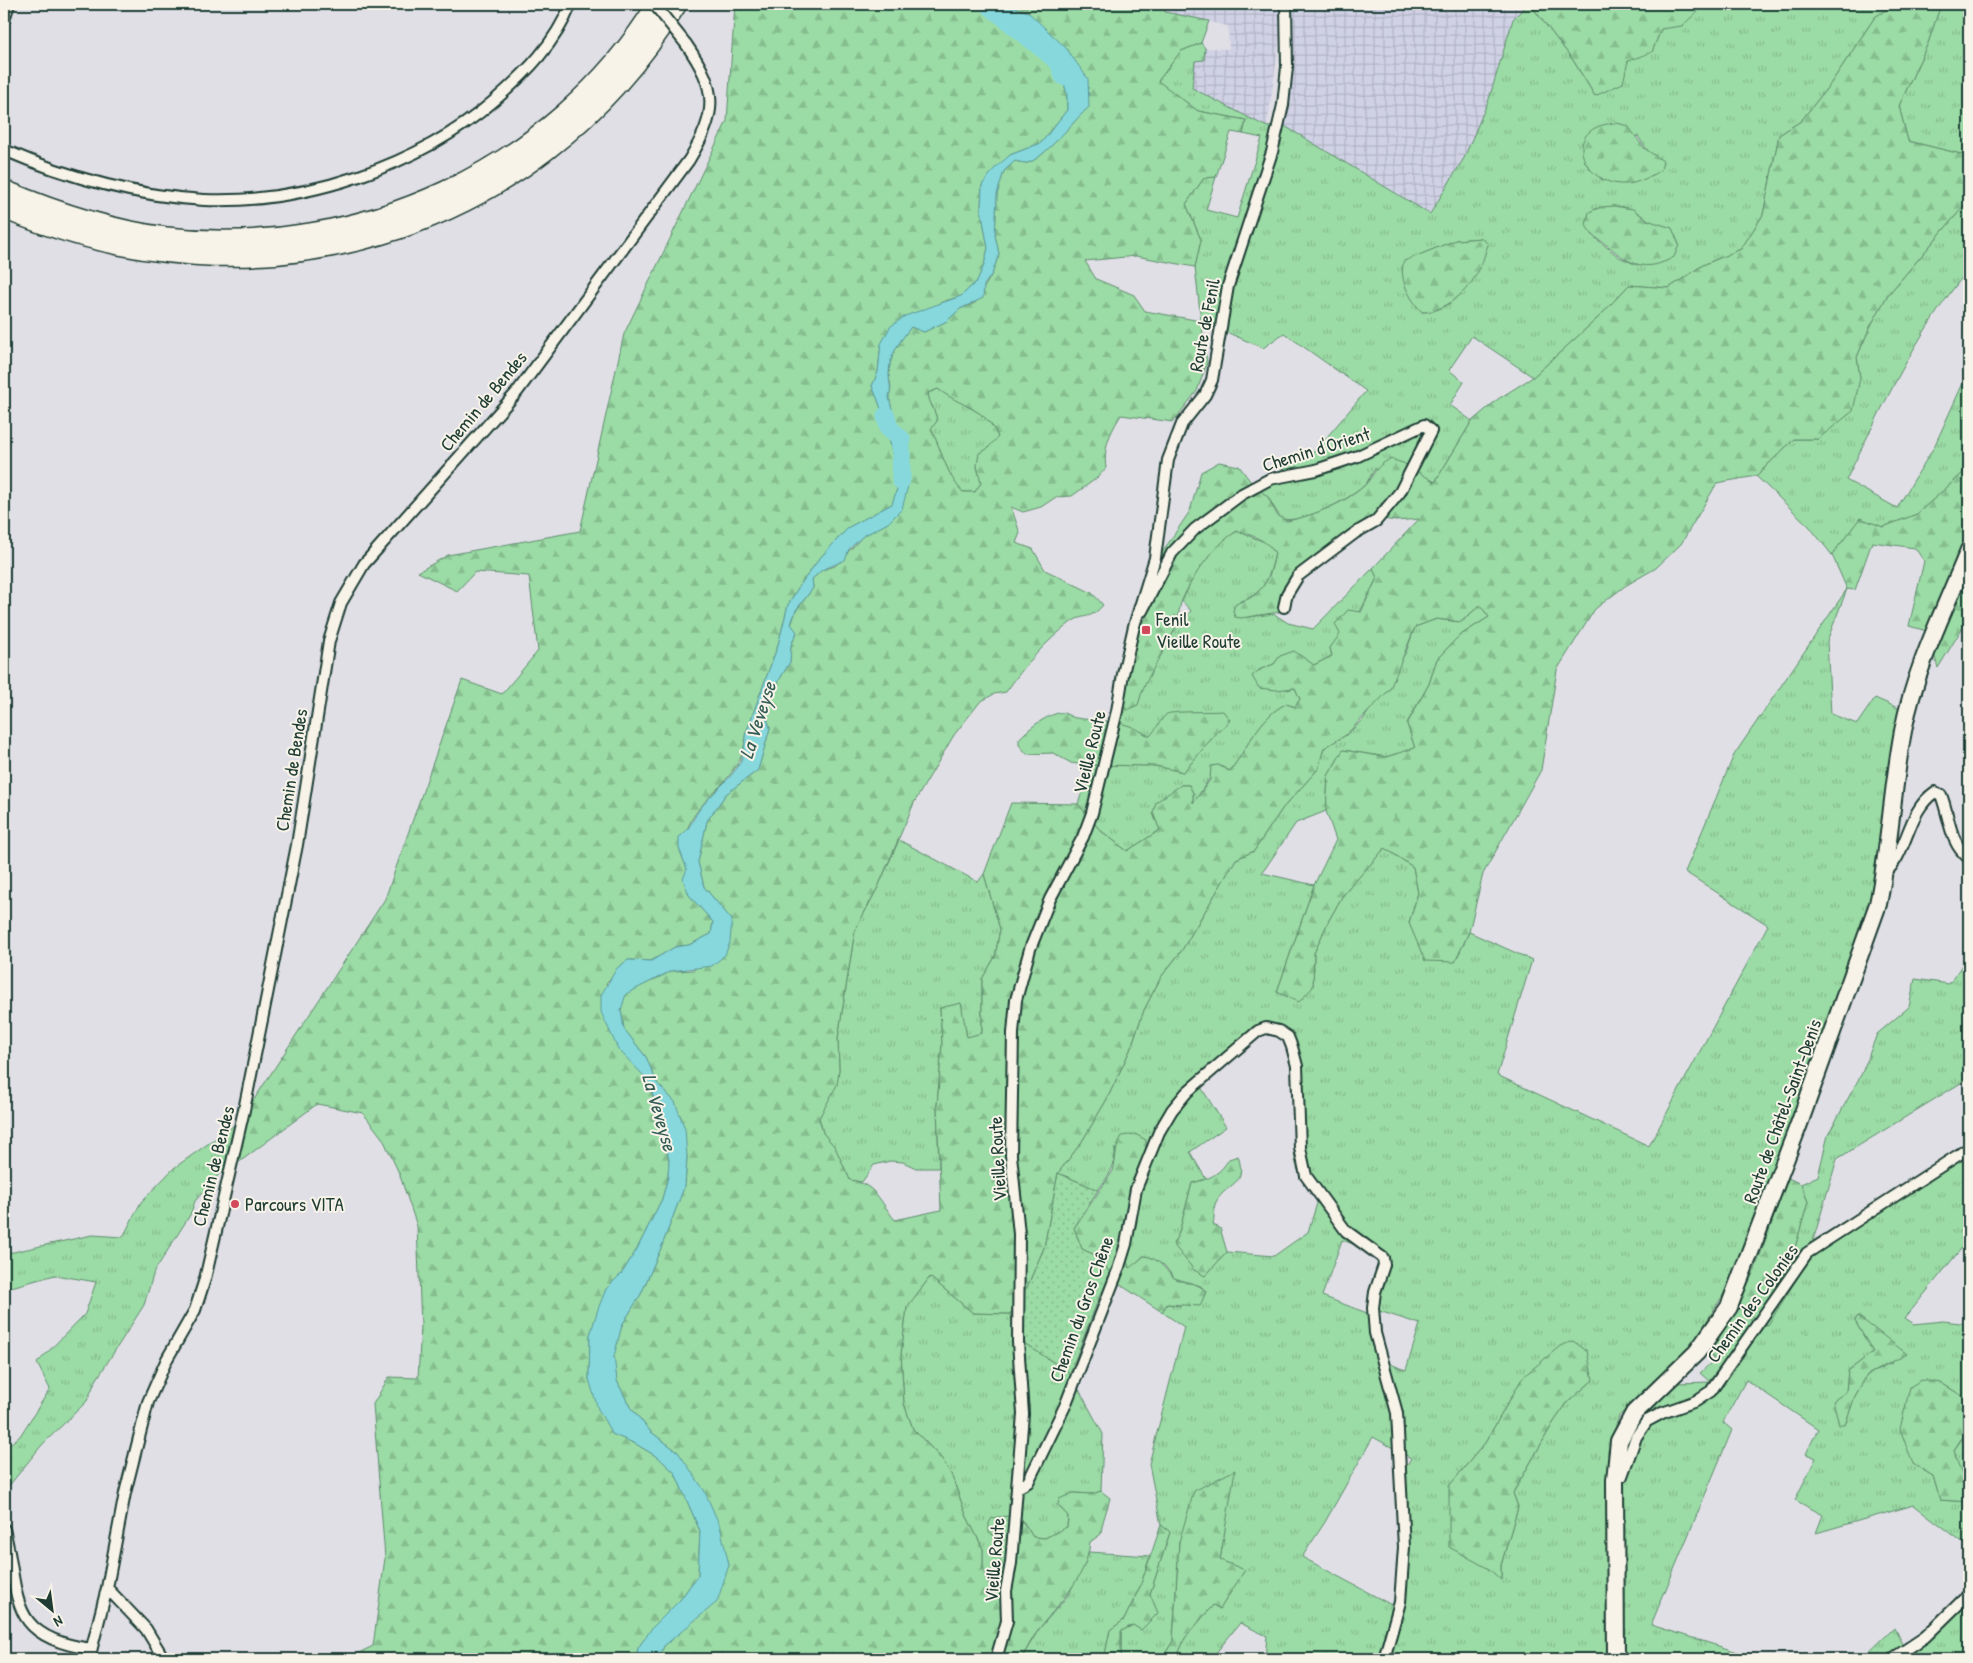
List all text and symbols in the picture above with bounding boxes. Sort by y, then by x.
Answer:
street label: Route de Fenil [1182,275,1226,374]
street label: Chemin de Bendes [433,345,533,457]
street label: Chemin d'Orient [1259,420,1374,478]
place label: Fenil Vieille Route [1155,606,1241,654]
marker: Fenil Vieille Route [1140,624,1152,636]
water label: La Veveyse [732,677,783,762]
street label: Chemin de Bendes [268,707,314,833]
street label: Vieille Route [1066,707,1112,796]
street label: Route de Châtel-Saint-Denis [1737,1015,1827,1207]
water label: La Veveyse [635,1070,684,1155]
street label: Chemin de Bendes [185,1103,241,1229]
street label: Vieille Route [982,1116,1012,1202]
place label: Parcours VITA [245,1191,344,1217]
marker: Parcours VITA [229,1198,241,1210]
street label: Chemin du Gros Chêne [1043,1232,1120,1386]
street label: Chemin des Colonies [1700,1238,1804,1368]
street label: Vieille Route [977,1516,1011,1603]
north arrow [28,1586,78,1636]
text: N [50,1612,66,1632]

